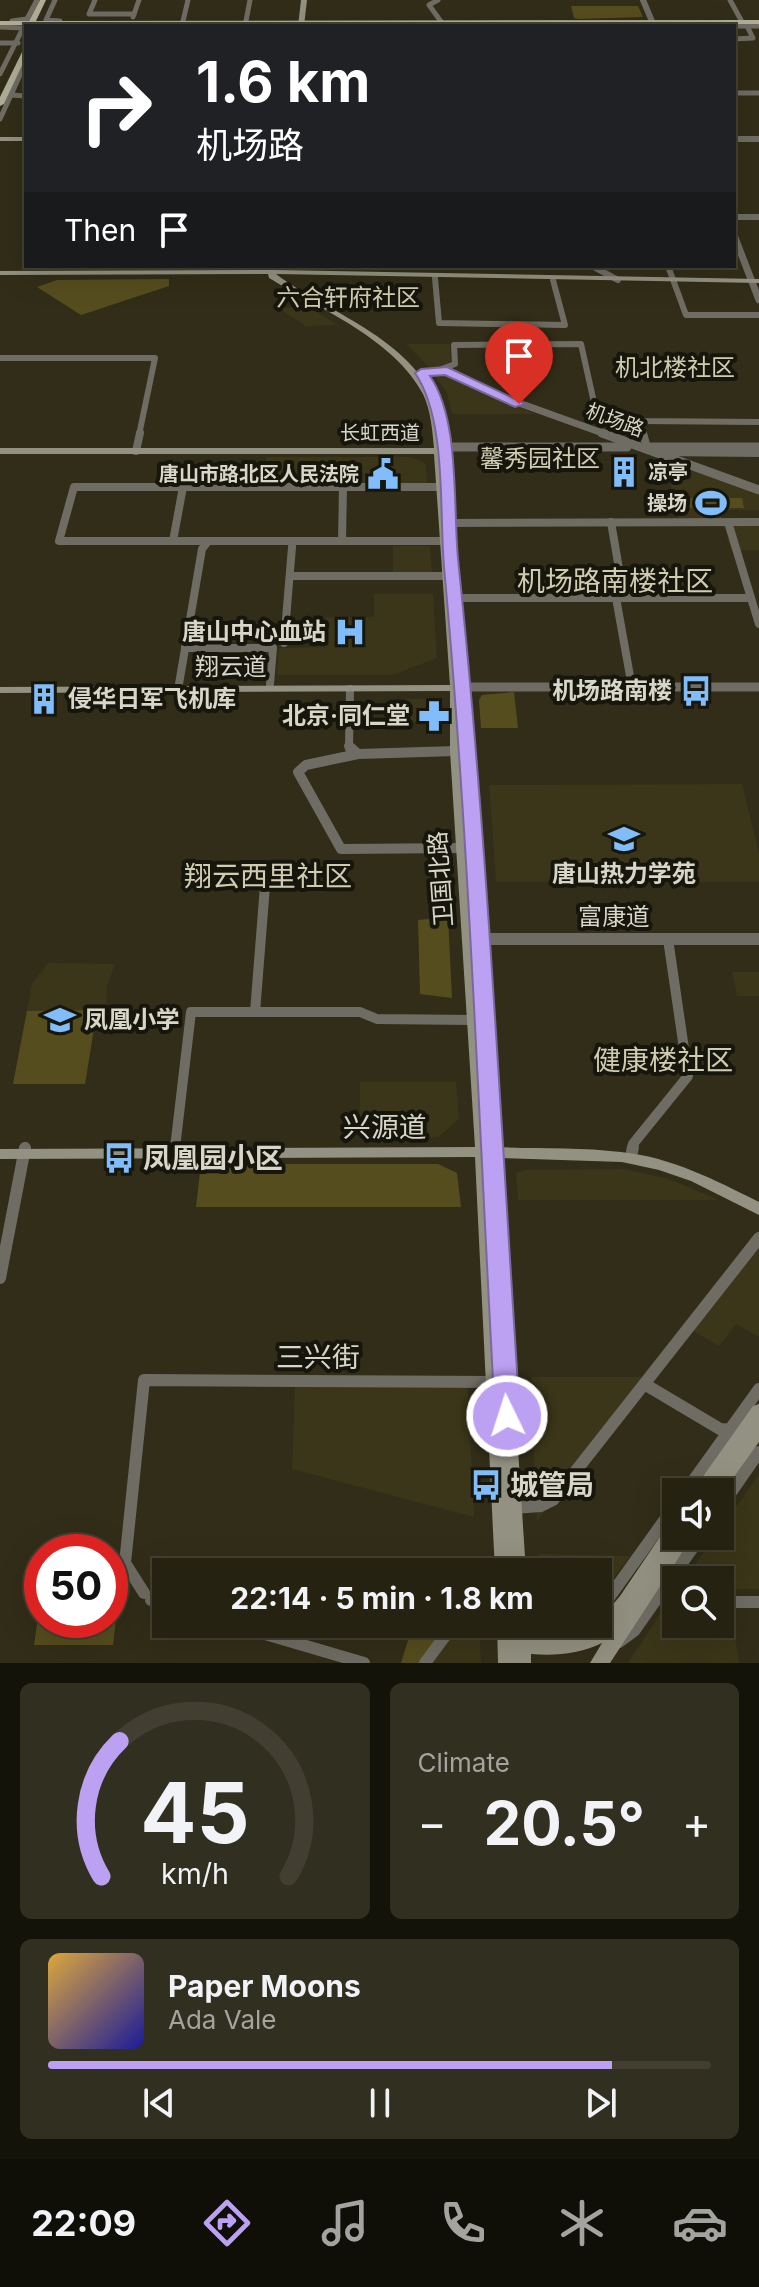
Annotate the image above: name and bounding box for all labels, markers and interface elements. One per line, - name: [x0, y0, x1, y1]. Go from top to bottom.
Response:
- text: 1.6 km: [196, 48, 370, 116]
- icon: right: [64, 56, 168, 160]
- text: 机场路: [196, 123, 304, 167]
- icon: arrive: [152, 208, 196, 252]
- text: Then: [64, 212, 136, 248]
- district label: 六合轩府社区: [276, 283, 420, 312]
- pin: [485, 322, 553, 404]
- icon: arrive: [497, 334, 541, 378]
- district label: 机北楼社区: [615, 353, 735, 382]
- street label: 机场路: [583, 398, 647, 442]
- street label: 长虹西道: [340, 421, 420, 445]
- district label: 馨秀园社区: [480, 444, 600, 473]
- building icon: 凉亭: [607, 455, 641, 489]
- public building icon: 唐山市路北区人民法院: [366, 457, 400, 491]
- place label: 凉亭: [648, 460, 688, 484]
- place label: 唐山市路北区人民法院: [159, 462, 359, 486]
- sports icon: 操场: [694, 486, 728, 520]
- place label: 操场: [647, 491, 687, 515]
- district label: 机场路南楼社区: [517, 564, 713, 598]
- hospital icon: 唐山中心血站: [333, 615, 367, 649]
- place label: 唐山中心血站: [182, 617, 326, 646]
- street label: 翔云道: [195, 652, 267, 681]
- bus stop icon: 机场路南楼: [679, 674, 713, 708]
- place label: 机场路南楼: [552, 676, 672, 705]
- building icon: 侵华日军飞机库: [27, 682, 61, 716]
- place label: 侵华日军飞机库: [68, 684, 236, 713]
- pharmacy icon: 北京·同仁堂: [417, 699, 451, 733]
- place label: 北京·同仁堂: [282, 701, 410, 730]
- school or university icon: 唐山热力学苑: [607, 822, 641, 856]
- street label: 卫国北路: [423, 830, 458, 928]
- district label: 翔云西里社区: [184, 859, 352, 893]
- place label: 唐山热力学苑: [552, 859, 696, 888]
- street label: 富康道: [578, 902, 650, 931]
- school or university icon: 凤凰小学: [43, 1003, 77, 1037]
- place label: 凤凰小学: [84, 1005, 180, 1034]
- district label: 健康楼社区: [593, 1043, 733, 1077]
- street label: 兴源道: [343, 1110, 427, 1144]
- bus stop icon: 凤凰园小区: [102, 1141, 136, 1175]
- place label: 凤凰园小区: [143, 1141, 283, 1175]
- street label: 三兴街: [276, 1340, 360, 1374]
- position arrow: [465, 1374, 549, 1458]
- bus stop icon: 城管局: [469, 1468, 503, 1502]
- place label: 城管局: [510, 1468, 594, 1502]
- map controls: [662, 1478, 734, 1638]
- button: sound: [662, 1478, 734, 1550]
- speed limit sign: 50: [24, 1534, 128, 1638]
- button: search: [662, 1566, 734, 1638]
- text: 22:14 · 5 min · 1.8 km: [230, 1580, 534, 1616]
- text: Climate: [418, 1747, 510, 1778]
- text: 45: [140, 1762, 249, 1863]
- text: 20.5°: [483, 1787, 645, 1859]
- text: −: [418, 1796, 447, 1850]
- text: +: [682, 1796, 711, 1850]
- text: km/h: [161, 1856, 229, 1891]
- text: Paper Moons: [168, 1968, 361, 2004]
- text: Ada Vale: [168, 2004, 276, 2035]
- icon: previous: [137, 2081, 181, 2125]
- icon: pause: [358, 2081, 402, 2125]
- icon: next: [579, 2081, 623, 2125]
- icon: directions: [199, 2195, 255, 2251]
- icon: music: [317, 2195, 373, 2251]
- icon: phone: [435, 2195, 491, 2251]
- icon: climate: [554, 2195, 610, 2251]
- icon: car: [672, 2195, 728, 2251]
- text: 22:09: [31, 2201, 136, 2245]

